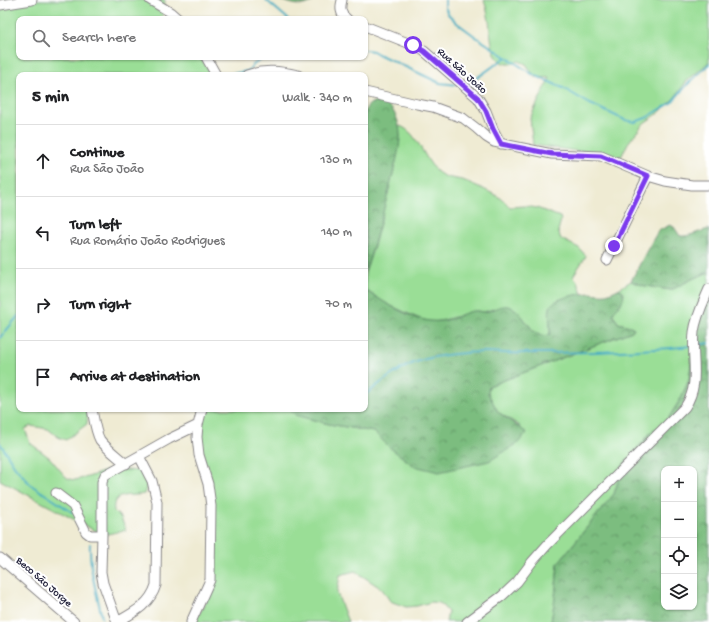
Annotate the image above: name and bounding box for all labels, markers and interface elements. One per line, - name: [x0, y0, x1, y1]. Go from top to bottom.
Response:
- search box: [16, 16, 368, 60]
- icon: search: [30, 27, 52, 49]
- text: Search here: [62, 29, 136, 47]
- route start: [404, 36, 422, 54]
- street label: Rua São João: [434, 46, 489, 97]
- text: 5 min: [32, 88, 69, 108]
- text: Walk · 340 m: [282, 91, 352, 106]
- text: Continue: [70, 144, 124, 162]
- icon: ahead: [32, 150, 54, 172]
- text: 130 m: [320, 153, 352, 168]
- text: Rua São João: [70, 162, 144, 177]
- text: Turn left: [70, 216, 121, 234]
- icon: left: [32, 222, 54, 244]
- text: 140 m: [321, 225, 352, 240]
- text: Rua Romário João Rodrigues: [70, 234, 225, 249]
- route end: [605, 237, 623, 255]
- icon: right: [32, 294, 54, 316]
- text: Turn right: [70, 296, 130, 314]
- text: 70 m: [326, 297, 352, 312]
- icon: arrive: [32, 366, 54, 388]
- text: Arrive at destination: [70, 368, 200, 386]
- map controls: [661, 466, 697, 610]
- button: +: [661, 466, 697, 502]
- button: −: [661, 502, 697, 538]
- button: locate: [661, 538, 697, 574]
- street label: Beco São Jorge: [12, 554, 74, 610]
- button: layers: [661, 574, 697, 610]

